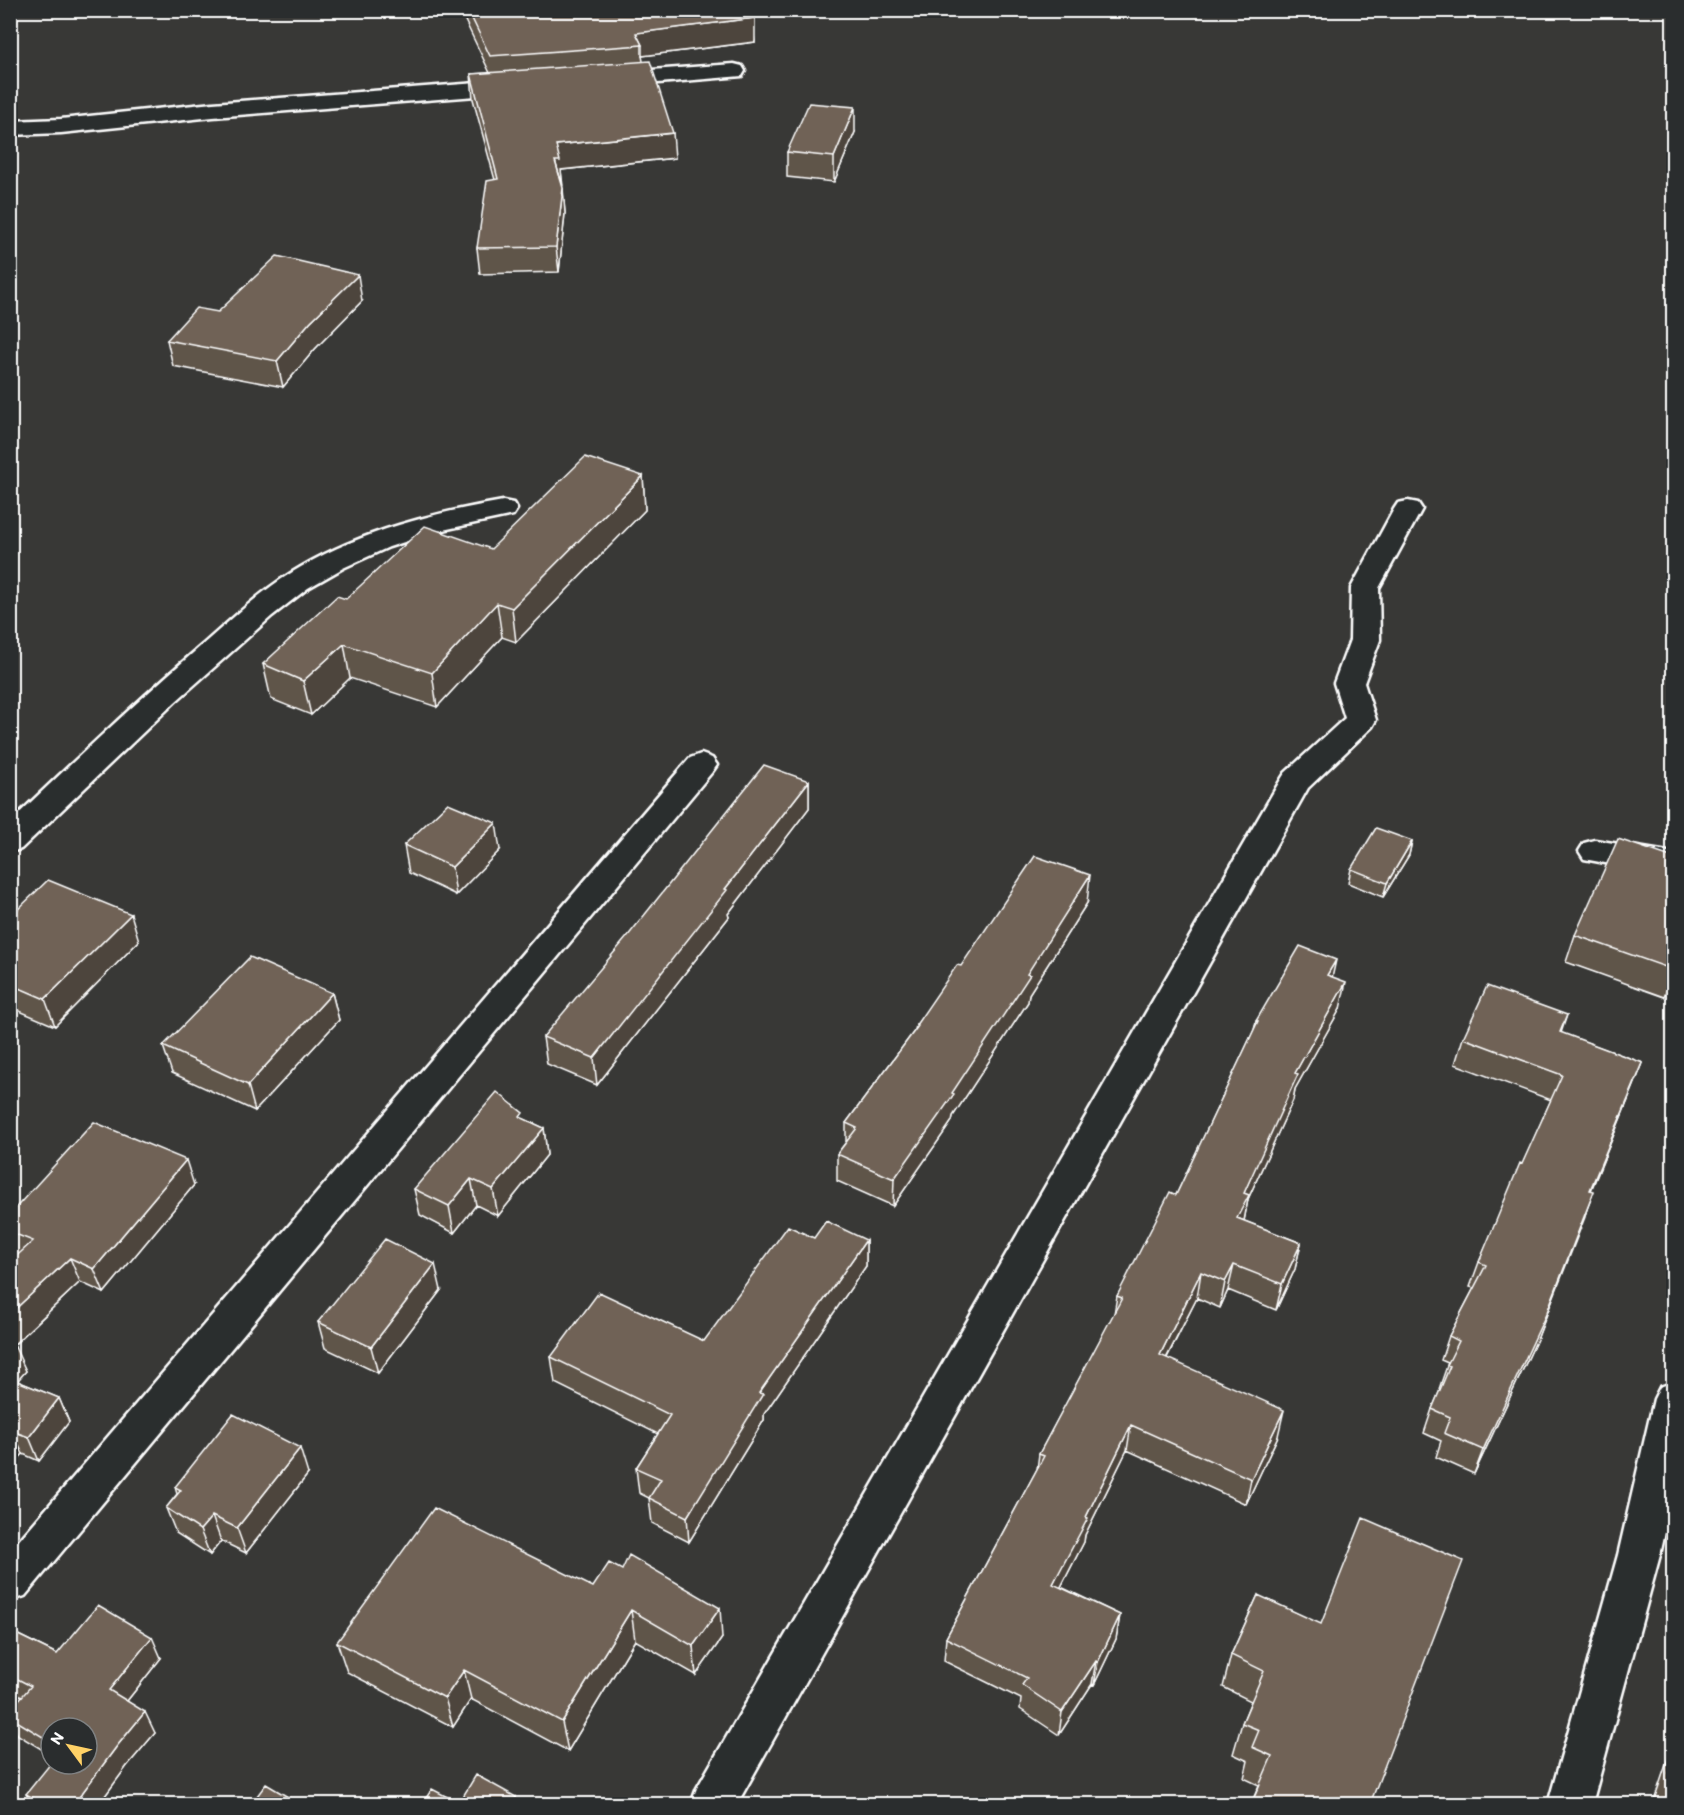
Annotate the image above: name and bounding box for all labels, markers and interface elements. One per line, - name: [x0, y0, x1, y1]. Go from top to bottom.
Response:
- north arrow: [39, 1716, 99, 1776]
- text: N: [46, 1728, 68, 1748]

